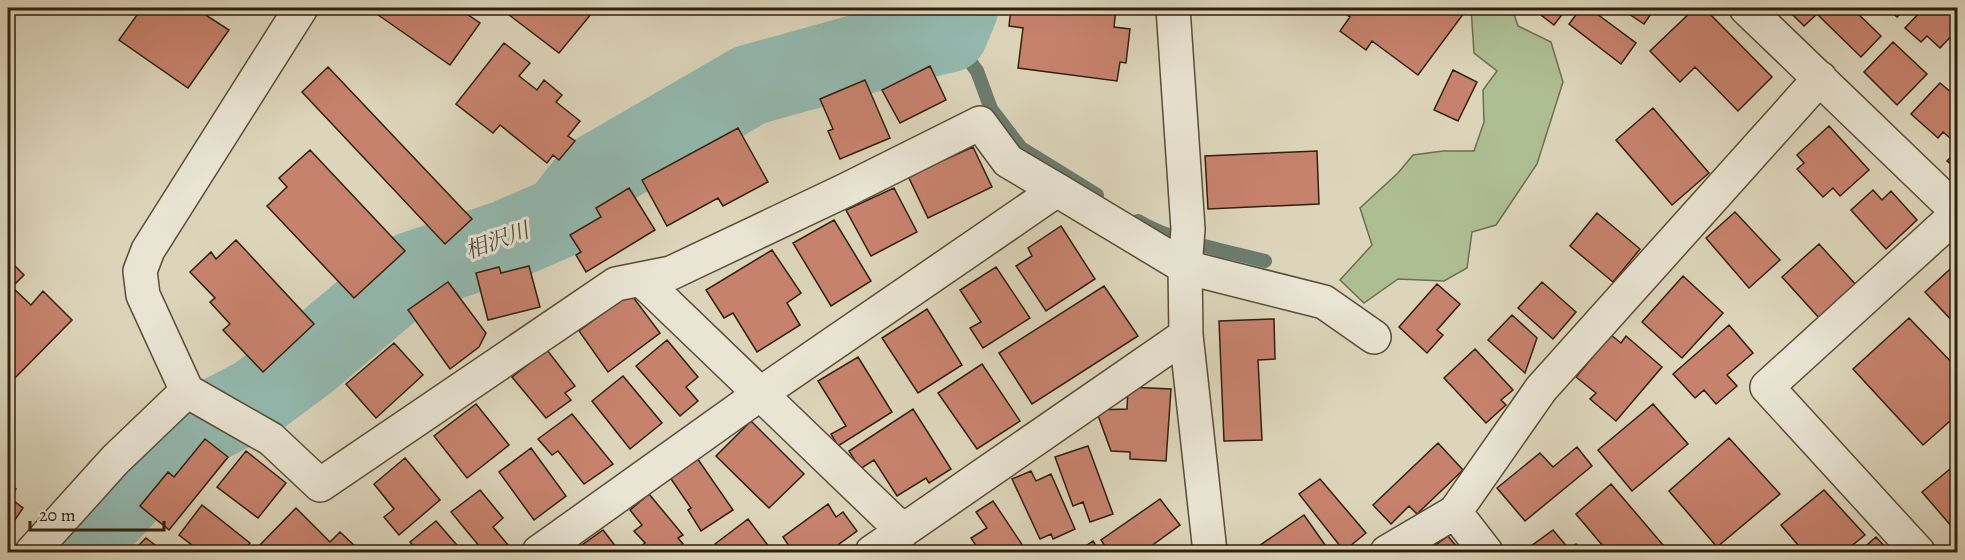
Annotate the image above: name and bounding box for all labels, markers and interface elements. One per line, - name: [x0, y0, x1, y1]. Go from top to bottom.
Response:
- water label: 相沢川: [461, 215, 535, 266]
- scale bar: [30, 494, 164, 532]
- text: 20 m: [39, 503, 76, 527]

